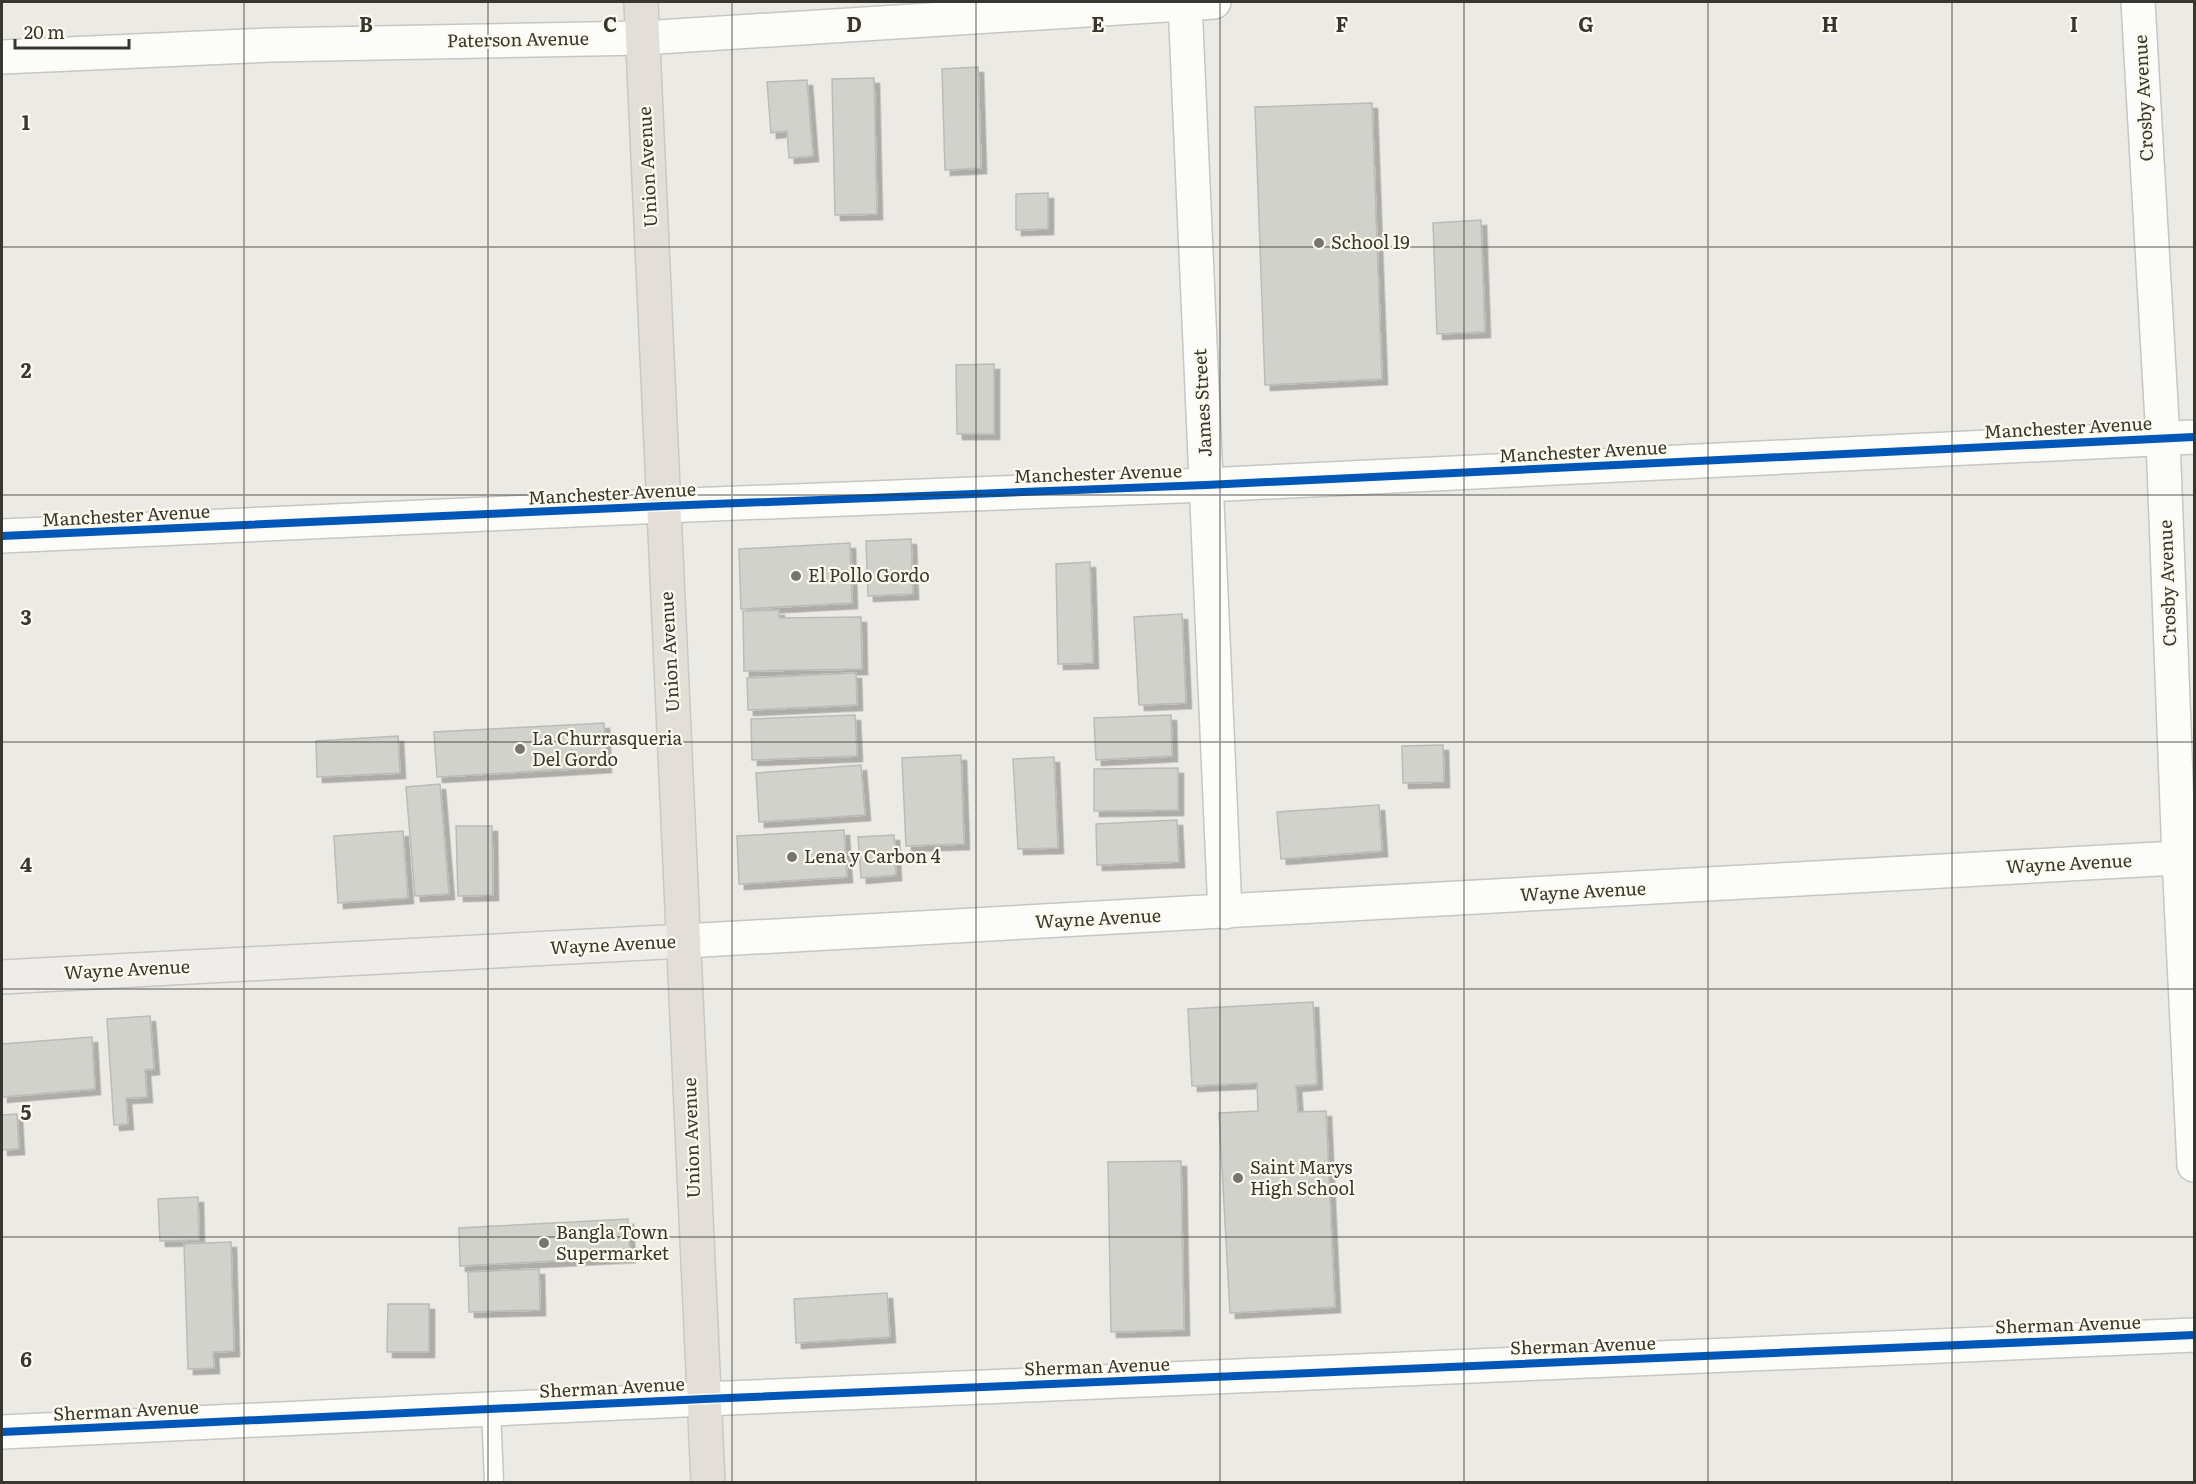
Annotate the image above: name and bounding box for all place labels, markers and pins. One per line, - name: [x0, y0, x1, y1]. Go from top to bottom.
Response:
- place label: School 19: [1331, 228, 1410, 255]
- marker: School 19: [1312, 236, 1326, 250]
- place label: El Pollo Gordo: [808, 561, 930, 588]
- marker: El Pollo Gordo: [789, 569, 803, 583]
- place label: La Churrasqueria Del Gordo: [532, 724, 682, 772]
- marker: La Churrasqueria Del Gordo: [513, 742, 527, 756]
- place label: Lena y Carbon 4: [804, 842, 941, 869]
- marker: Lena y Carbon 4: [785, 850, 799, 864]
- place label: Saint Marys High School: [1250, 1153, 1355, 1201]
- marker: Saint Marys High School: [1231, 1171, 1245, 1185]
- place label: Bangla Town Supermarket: [556, 1218, 670, 1266]
- marker: Bangla Town Supermarket: [537, 1236, 551, 1250]

